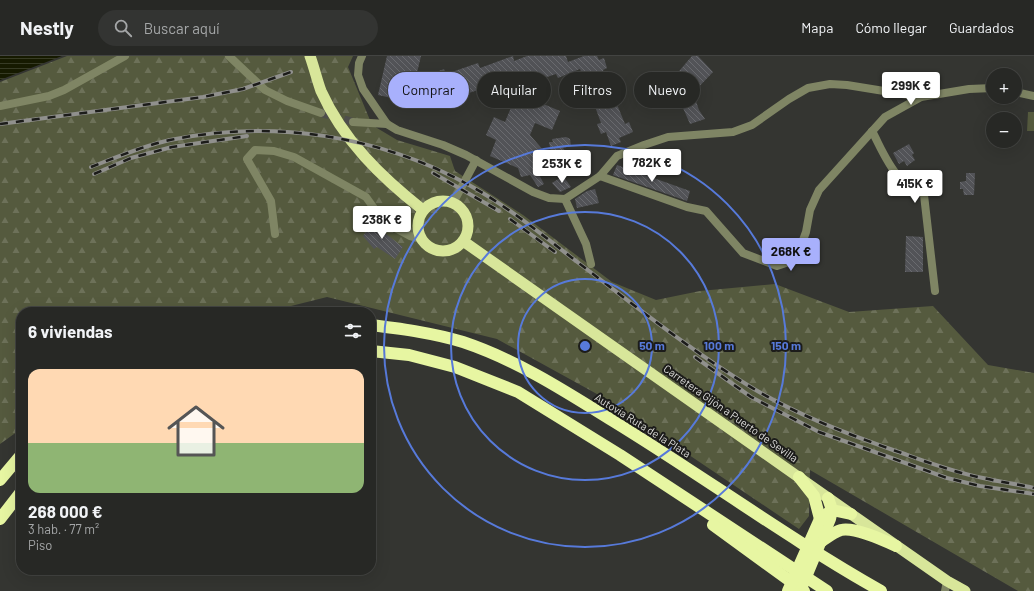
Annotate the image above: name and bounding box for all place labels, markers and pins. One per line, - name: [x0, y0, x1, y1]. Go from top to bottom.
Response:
- pin: 299K €: [878, 72, 944, 106]
- pin: 782K €: [619, 149, 685, 183]
- pin: 253K €: [529, 150, 595, 184]
- pin: 415K €: [882, 170, 948, 204]
- pin: 238K €: [349, 206, 415, 240]
- pin: 268K €: [758, 238, 824, 272]
- centre of rings: [578, 339, 592, 353]

